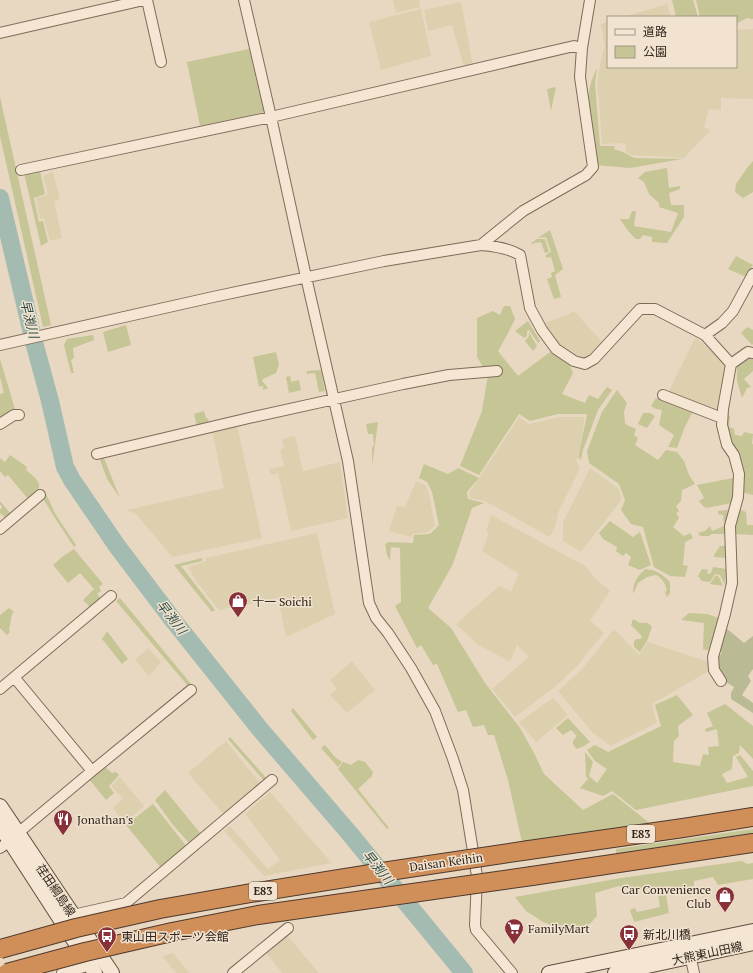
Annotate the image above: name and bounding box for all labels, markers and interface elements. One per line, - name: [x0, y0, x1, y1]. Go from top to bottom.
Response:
- legend: [607, 16, 737, 68]
- text: 道路: [643, 24, 667, 39]
- text: 公園: [643, 44, 667, 59]
- water label: 早渕川: [17, 298, 44, 342]
- shop icon: 十一 Soichi: [227, 590, 249, 618]
- place label: 十一 Soichi: [252, 594, 312, 609]
- water label: 早渕川: [153, 596, 192, 639]
- restaurant icon: Jonathan's: [52, 808, 74, 836]
- place label: Jonathan's: [77, 812, 133, 827]
- road number: E83: [627, 825, 655, 843]
- water label: 早渕川: [359, 846, 399, 889]
- street label: Daisan Keihin: [408, 849, 484, 875]
- street label: 荏田綱島線: [33, 861, 79, 919]
- road number: E83: [249, 882, 277, 900]
- place label: Car Convenience Club: [621, 882, 711, 911]
- shop icon: Car Convenience Club: [714, 885, 736, 913]
- supermarket icon: FamilyMart: [503, 917, 525, 945]
- place label: FamilyMart: [528, 921, 590, 936]
- bus stop icon: 新北川橋: [618, 923, 640, 951]
- bus stop icon: 東山田スポーツ会館: [96, 925, 118, 953]
- place label: 新北川橋: [643, 927, 691, 942]
- place label: 東山田スポーツ会館: [121, 929, 229, 944]
- street label: 大熊東山田線: [670, 938, 744, 968]

